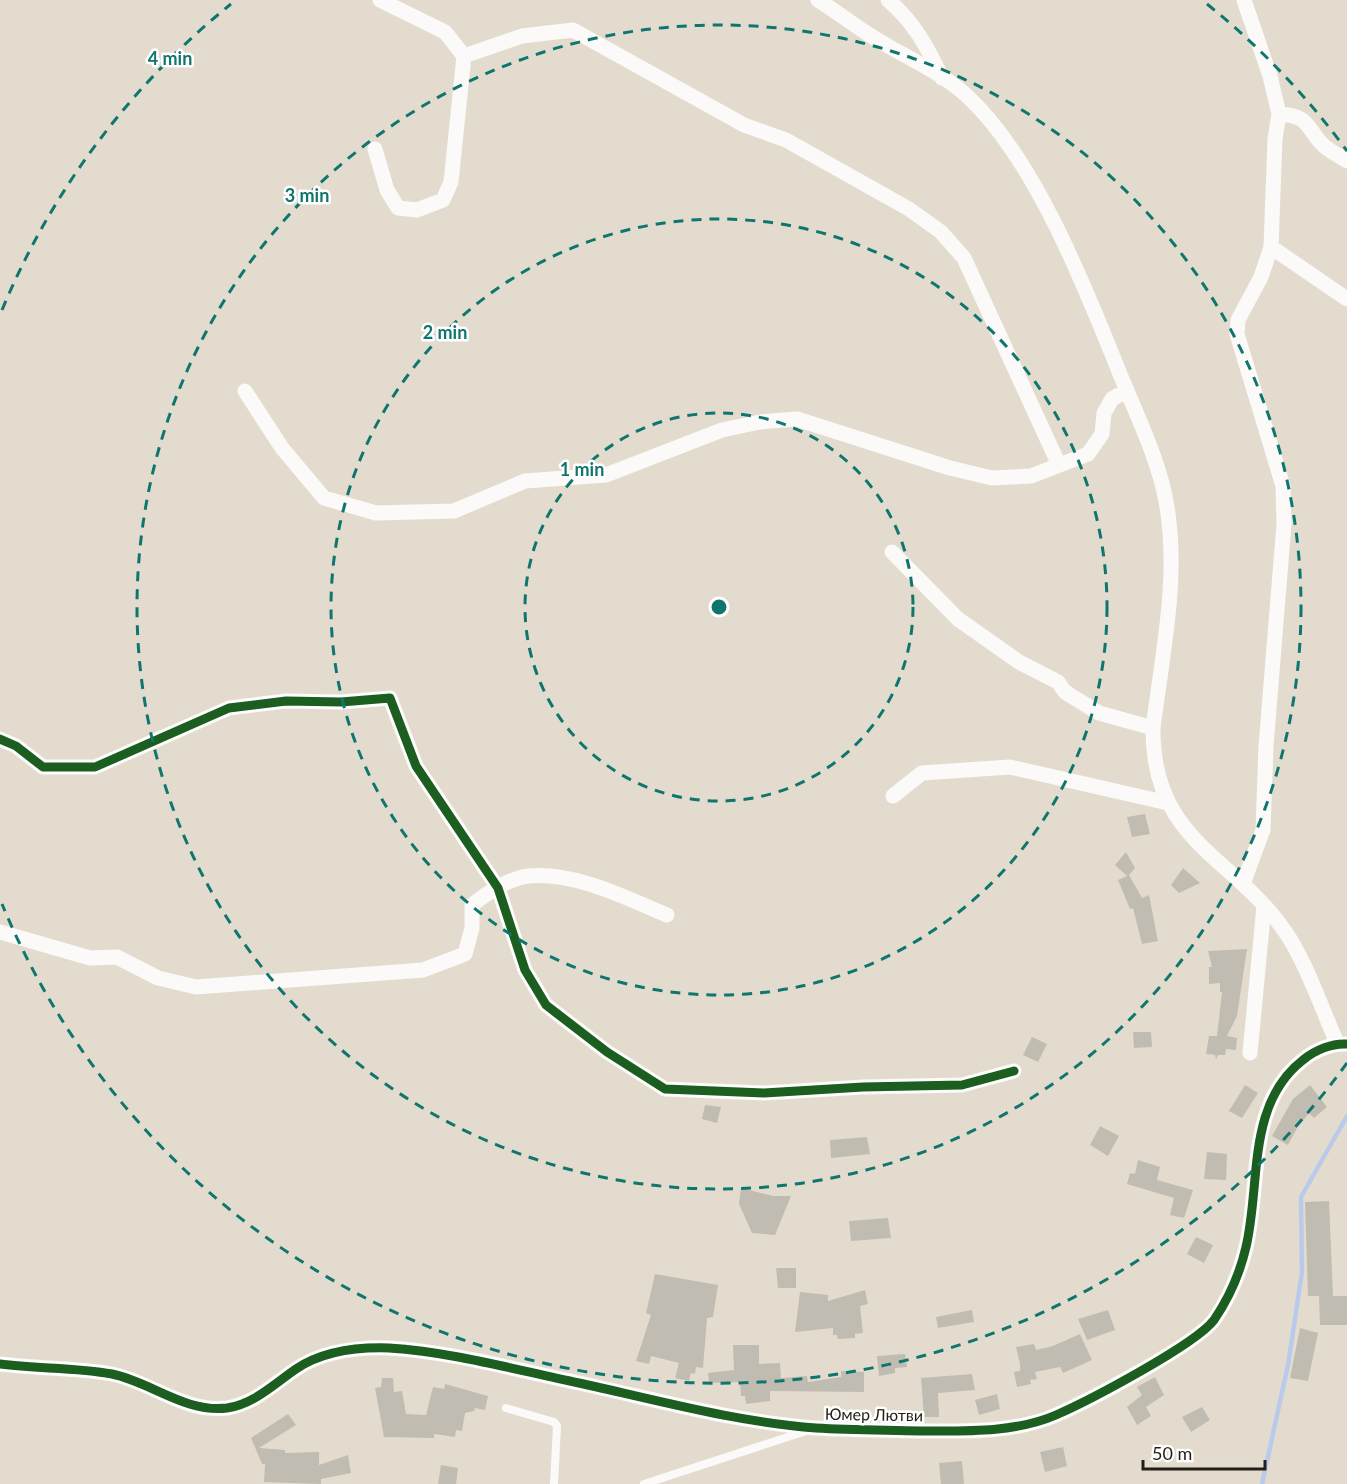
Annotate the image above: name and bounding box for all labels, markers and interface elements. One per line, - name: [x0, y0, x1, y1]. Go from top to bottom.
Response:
- text: 4 min: [148, 47, 192, 69]
- text: 3 min: [285, 184, 329, 206]
- text: 2 min: [423, 321, 467, 343]
- text: 1 min: [560, 458, 604, 480]
- centre of rings: [709, 597, 729, 617]
- street label: Юмер Лютви: [825, 1404, 923, 1424]
- scale bar: [1143, 1433, 1264, 1471]
- text: 50 m: [1152, 1442, 1192, 1464]

